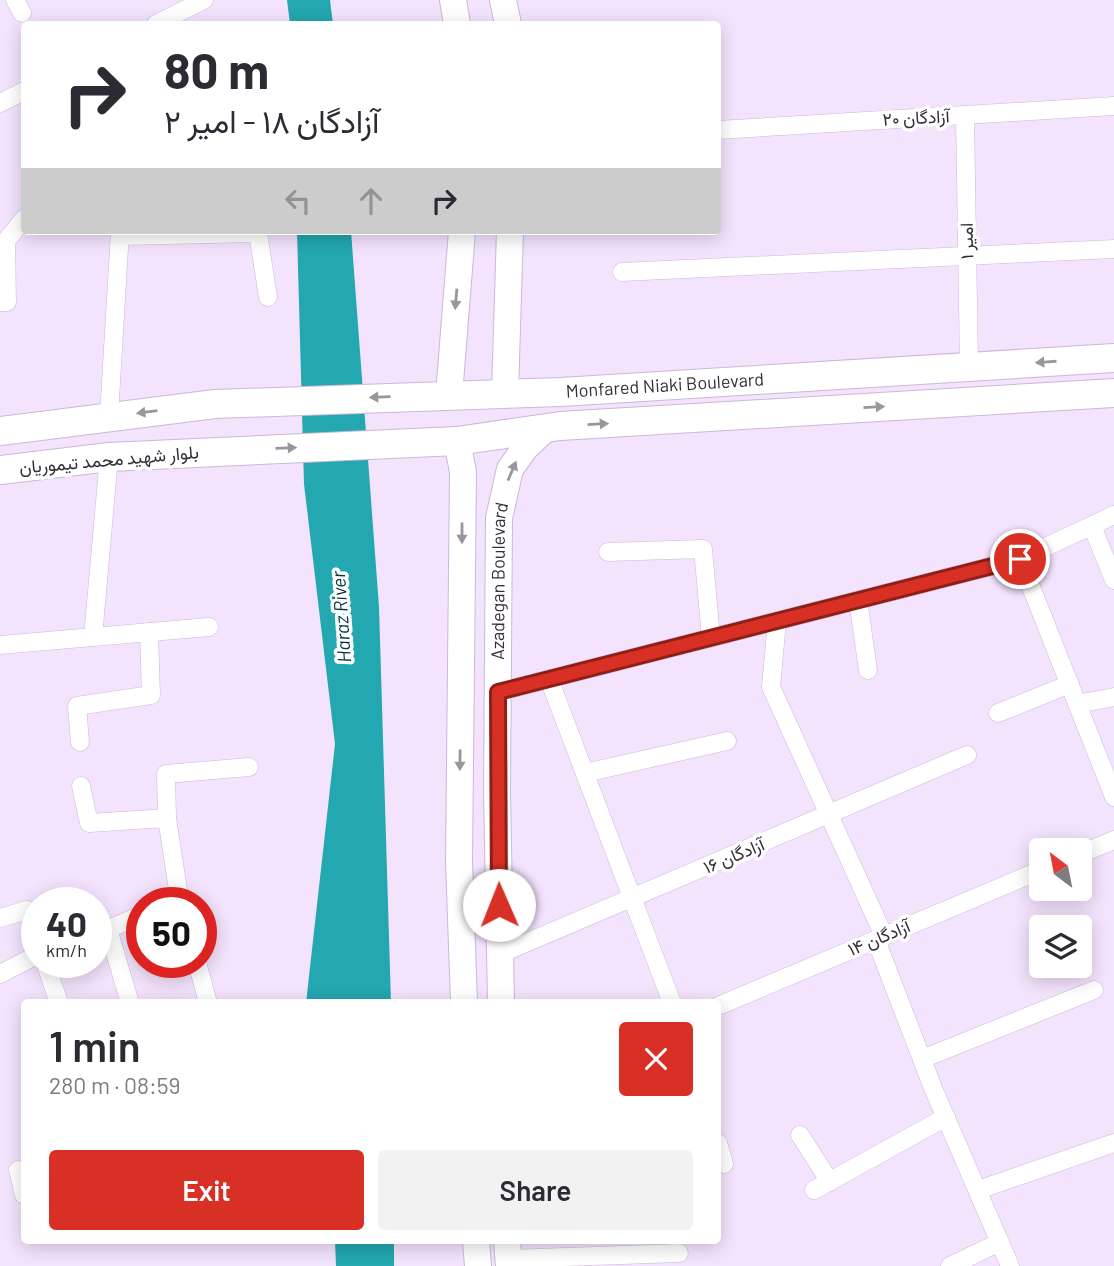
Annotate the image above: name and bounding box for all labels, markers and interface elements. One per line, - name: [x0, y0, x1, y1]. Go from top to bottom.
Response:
- text: 80 m: [164, 40, 269, 99]
- icon: right: [49, 49, 140, 140]
- text: آزادگان ۱۸ - امیر ۲: [164, 101, 379, 139]
- street label: آزادگان ۲۰: [882, 104, 952, 131]
- icon: left: [279, 182, 317, 220]
- icon: ahead: [352, 182, 390, 220]
- icon: right: [425, 182, 463, 220]
- street label: امیر ۱: [955, 222, 978, 260]
- one-way arrow: [450, 288, 461, 310]
- one-way arrow: [1035, 357, 1057, 368]
- street label: Monfared Niaki Boulevard: [565, 368, 765, 402]
- one-way arrow: [369, 392, 391, 403]
- one-way arrow: [863, 402, 885, 413]
- one-way arrow: [136, 406, 158, 417]
- one-way arrow: [587, 418, 609, 429]
- street label: بلوار شهید محمد تیموریان: [18, 440, 200, 479]
- one-way arrow: [276, 442, 298, 453]
- one-way arrow: [506, 461, 518, 481]
- street label: Azadegan Boulevard: [486, 500, 512, 660]
- one-way arrow: [456, 522, 468, 544]
- pin: [990, 529, 1050, 589]
- icon: arrive: [1001, 540, 1039, 578]
- water label: Haraz River: [326, 569, 355, 663]
- one-way arrow: [454, 750, 466, 772]
- street label: آزادگان ۱۶: [700, 832, 769, 879]
- north arrow: [1029, 838, 1092, 901]
- map controls: [1029, 838, 1092, 978]
- position arrow: [462, 868, 536, 942]
- speed limit sign: 50: [126, 887, 217, 978]
- text: 40: [46, 902, 87, 944]
- street label: آزادگان ۱۴: [844, 913, 915, 961]
- button: layers: [1029, 915, 1092, 978]
- text: km/h: [46, 939, 87, 961]
- text: 1 min: [49, 1020, 141, 1070]
- button: close: [619, 1022, 693, 1096]
- text: 280 m · 08:59: [49, 1071, 181, 1099]
- button: Exit: [49, 1150, 364, 1230]
- button: Share: [378, 1150, 693, 1230]

